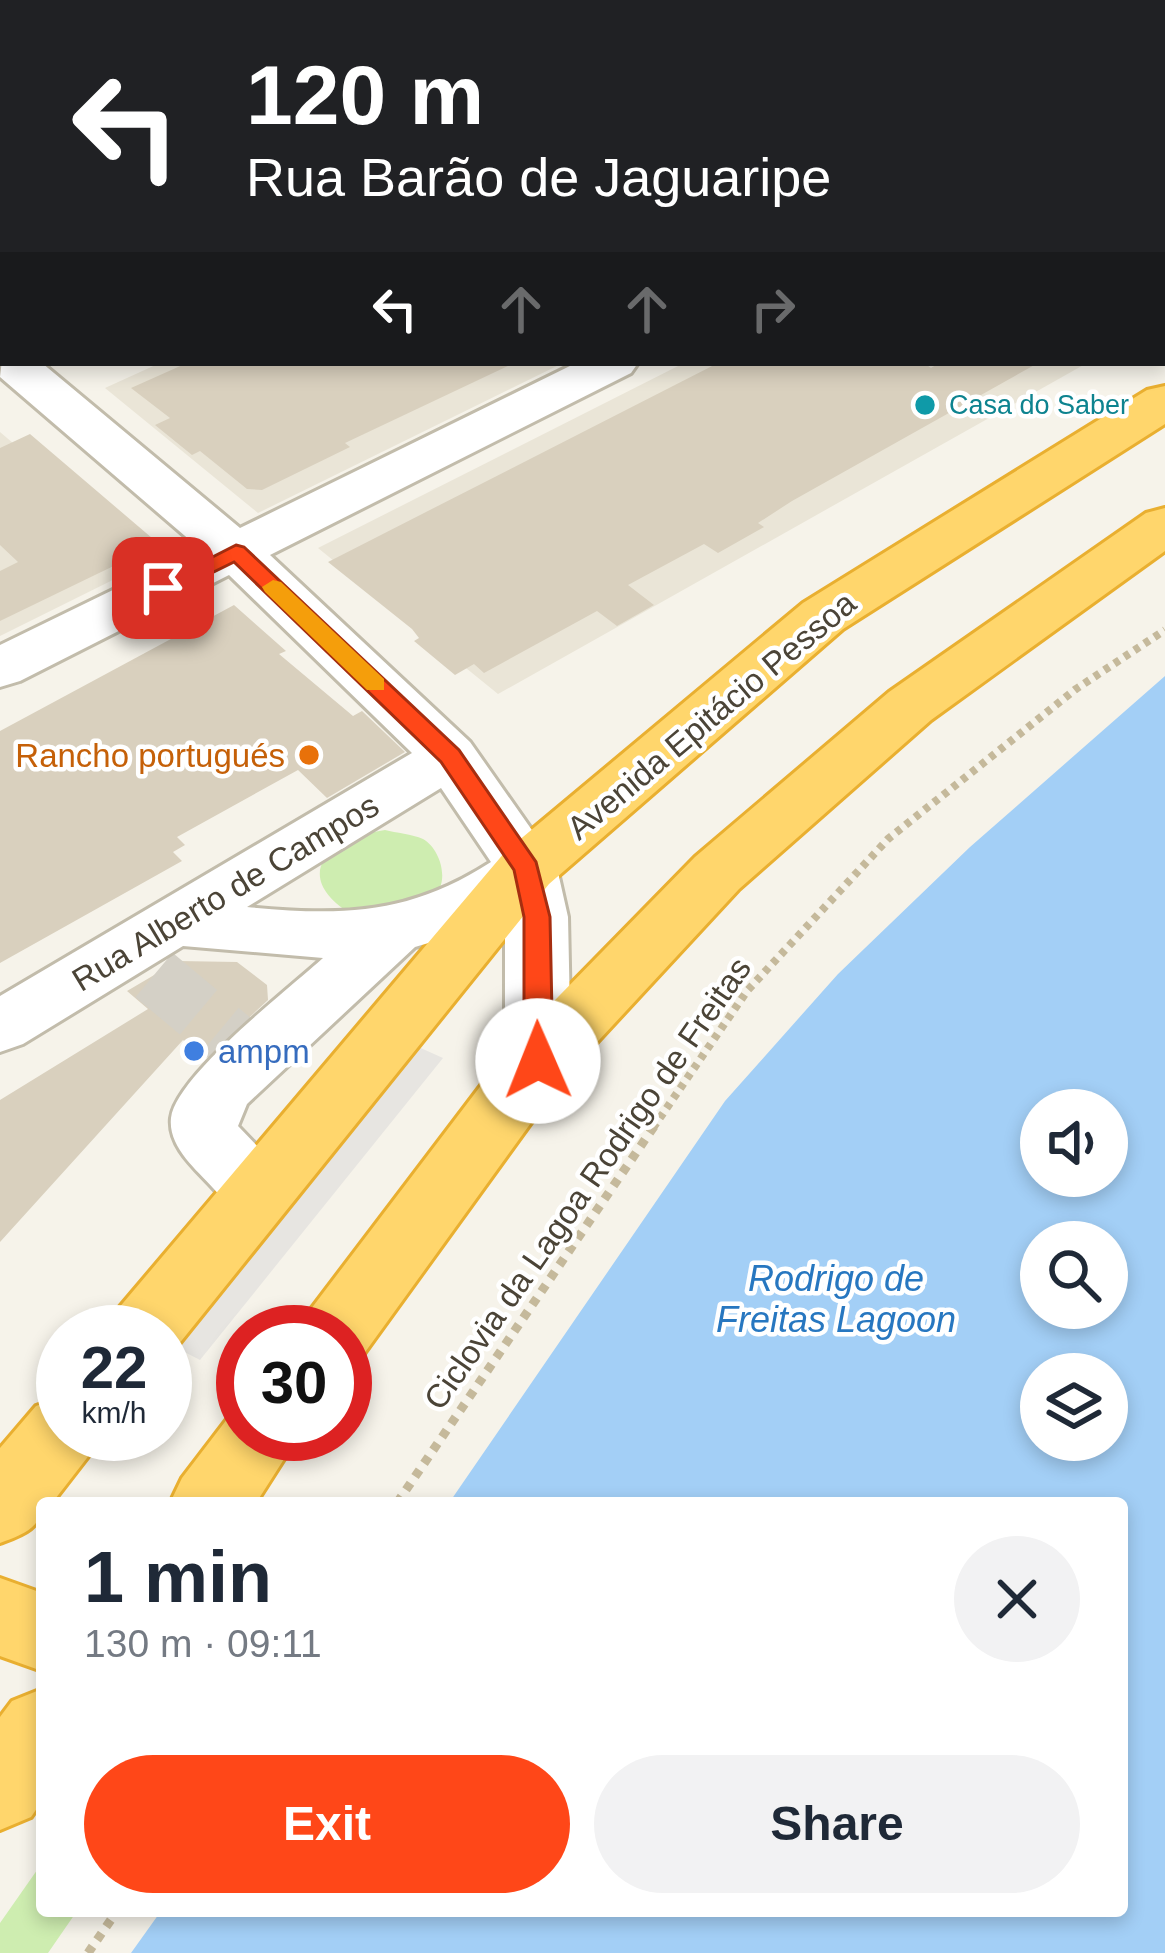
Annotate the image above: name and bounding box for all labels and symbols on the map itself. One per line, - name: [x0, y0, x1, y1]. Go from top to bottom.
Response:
- place label: Casa do Saber: [949, 390, 1129, 420]
- marker: Casa do Saber: [912, 392, 938, 418]
- pin: [112, 537, 214, 639]
- street label: Avenida Epitácio Pessoa: [560, 584, 863, 847]
- place label: Rancho portugués: [15, 737, 285, 774]
- marker: Rancho portugués: [296, 742, 322, 768]
- street label: Rua Alberto de Campos: [66, 786, 385, 999]
- street label: Ciclovia da Lagoa Rodrigo de Freitas: [417, 950, 758, 1416]
- position arrow: [475, 998, 601, 1124]
- place label: ampm: [218, 1033, 310, 1070]
- marker: ampm: [181, 1038, 207, 1064]
- water label: Rodrigo de Freitas Lagoon: [716, 1258, 956, 1340]
- speed limit sign: 30: [216, 1305, 372, 1461]

